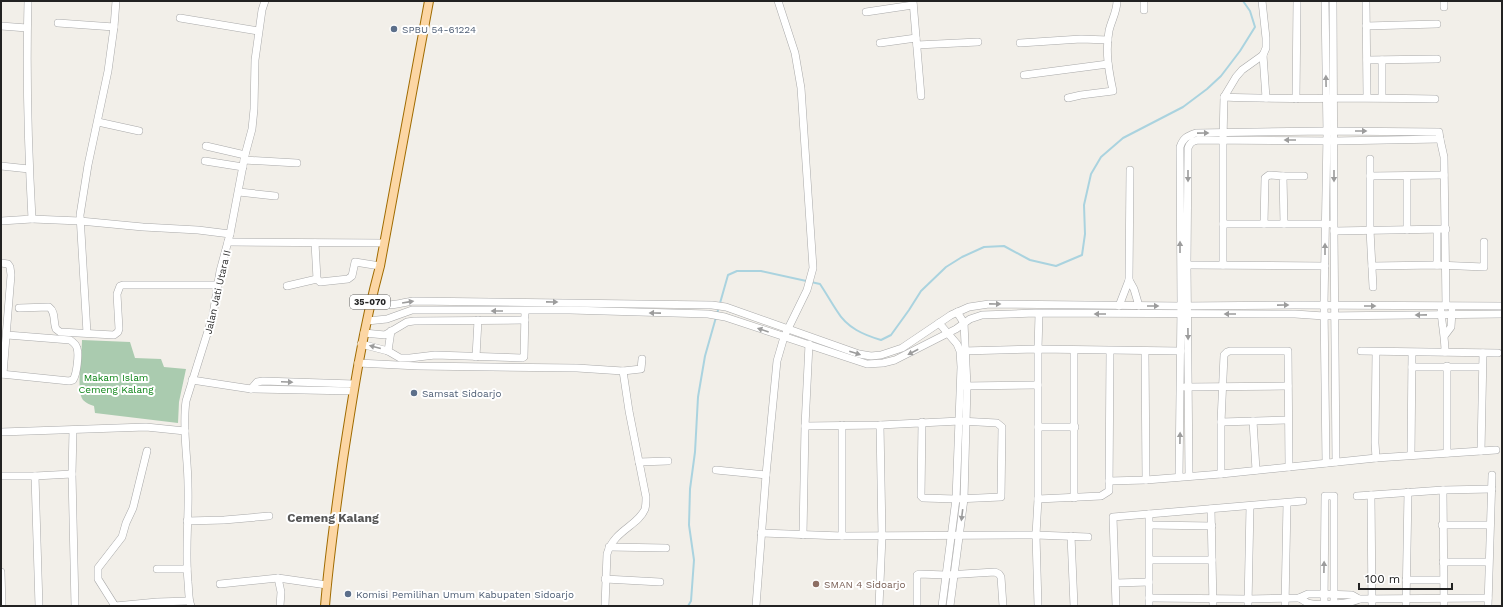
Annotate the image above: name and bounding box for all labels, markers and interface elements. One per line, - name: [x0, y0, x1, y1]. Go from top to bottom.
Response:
- marker: SPBU 54-61224: [389, 24, 399, 34]
- place label: SPBU 54-61224: [402, 24, 476, 35]
- one-way arrow: [1322, 75, 1329, 87]
- one-way arrow: [1355, 128, 1367, 135]
- one-way arrow: [1197, 130, 1210, 136]
- one-way arrow: [1283, 137, 1296, 143]
- one-way arrow: [1185, 170, 1191, 183]
- one-way arrow: [1331, 170, 1337, 183]
- one-way arrow: [1177, 241, 1184, 253]
- one-way arrow: [1322, 242, 1328, 255]
- street label: Jalan Jati Utara II: [202, 249, 233, 335]
- road number: 35-070: [350, 295, 390, 309]
- one-way arrow: [402, 299, 414, 305]
- one-way arrow: [546, 299, 559, 305]
- one-way arrow: [989, 301, 1001, 308]
- one-way arrow: [1277, 302, 1290, 308]
- one-way arrow: [1147, 303, 1160, 309]
- one-way arrow: [1364, 303, 1377, 309]
- one-way arrow: [490, 308, 503, 314]
- one-way arrow: [649, 309, 661, 316]
- one-way arrow: [1093, 311, 1106, 317]
- one-way arrow: [1223, 311, 1236, 317]
- one-way arrow: [1414, 312, 1427, 318]
- one-way arrow: [757, 326, 769, 332]
- one-way arrow: [1185, 328, 1191, 341]
- one-way arrow: [368, 344, 381, 350]
- one-way arrow: [907, 348, 919, 355]
- one-way arrow: [850, 350, 862, 356]
- park label: Makam Islam Cemeng Kalang: [78, 372, 154, 395]
- one-way arrow: [281, 378, 293, 385]
- marker: Samsat Sidoarjo: [409, 388, 419, 398]
- place label: Samsat Sidoarjo: [422, 388, 502, 399]
- one-way arrow: [1177, 431, 1183, 444]
- one-way arrow: [958, 509, 965, 521]
- district label: Cemeng Kalang: [287, 511, 379, 525]
- one-way arrow: [1321, 560, 1327, 573]
- scale bar: [1359, 565, 1452, 591]
- text: 100 m: [1365, 572, 1400, 586]
- marker: SMAN 4 Sidoarjo: [811, 579, 821, 589]
- place label: SMAN 4 Sidoarjo: [824, 579, 906, 590]
- marker: Komisi Pemilihan Umum Kabupaten Sidoarjo: [343, 589, 353, 599]
- place label: Komisi Pemilihan Umum Kabupaten Sidoarjo: [356, 589, 574, 600]

